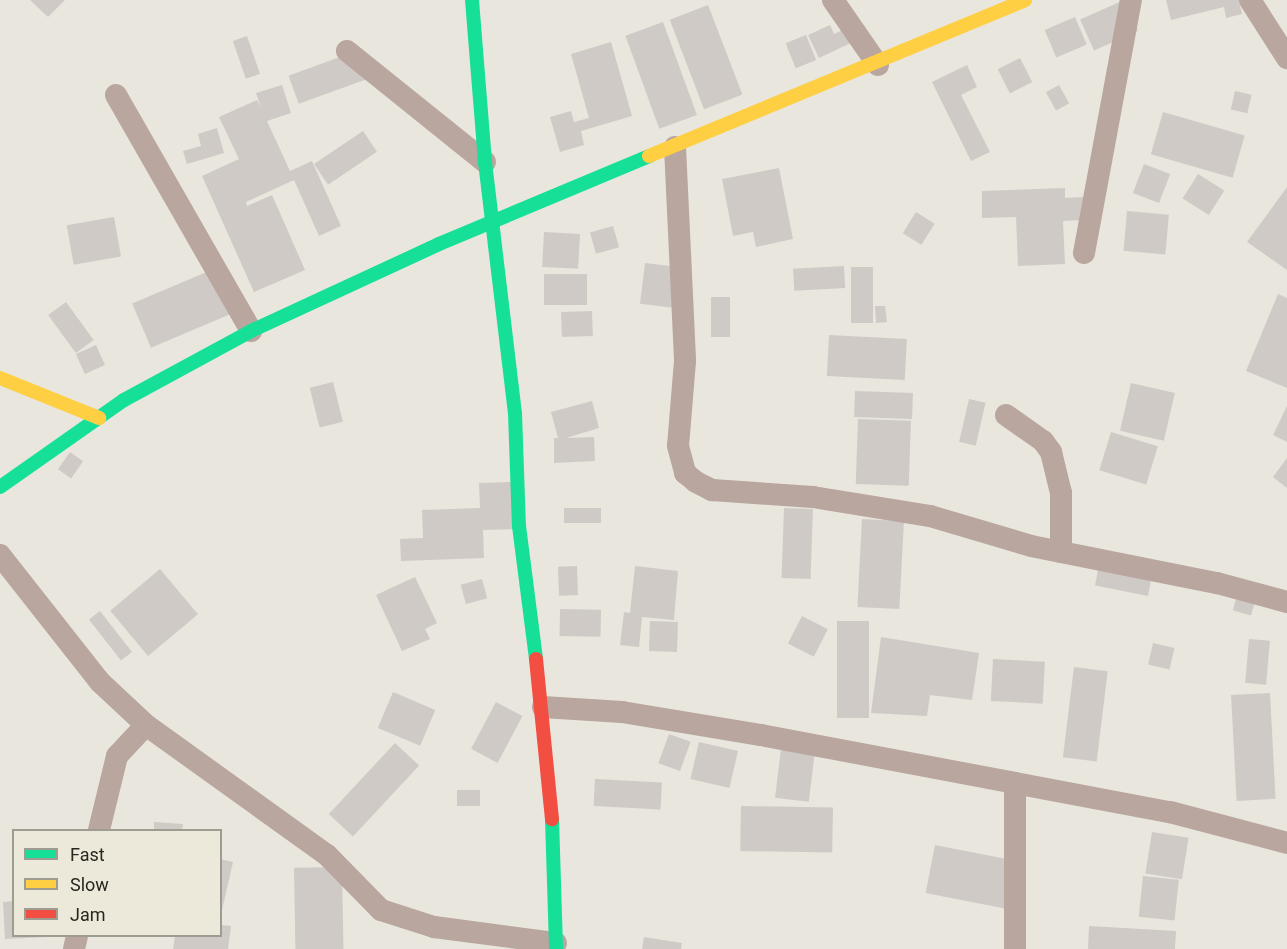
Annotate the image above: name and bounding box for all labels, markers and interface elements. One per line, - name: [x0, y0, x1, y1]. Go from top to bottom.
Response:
- legend: [12, 829, 222, 937]
- text: Fast: [70, 844, 105, 865]
- text: Slow: [70, 874, 109, 895]
- text: Jam: [70, 904, 106, 925]

